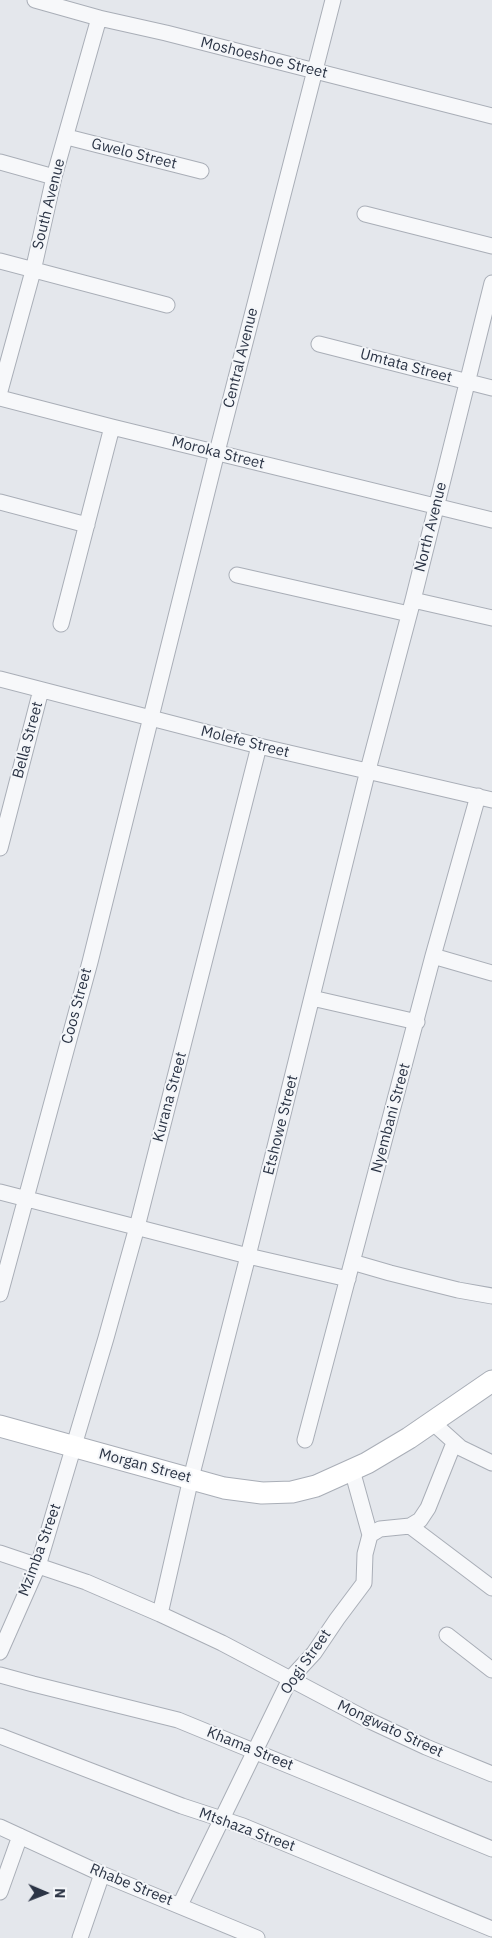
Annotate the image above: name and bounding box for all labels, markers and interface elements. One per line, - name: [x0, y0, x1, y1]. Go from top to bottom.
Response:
- street label: Moshoeshoe Street: [199, 34, 329, 82]
- street label: Gwelo Street: [89, 135, 179, 173]
- street label: South Avenue: [29, 157, 69, 251]
- street label: Central Avenue: [220, 306, 262, 410]
- street label: Umtata Street: [358, 345, 454, 387]
- street label: Moroka Street: [170, 433, 266, 473]
- street label: North Avenue: [411, 480, 451, 574]
- street label: Bella Street: [9, 700, 47, 780]
- street label: Molefe Street: [199, 722, 291, 762]
- street label: Coos Street: [58, 966, 96, 1046]
- street label: Kurana Street: [149, 1050, 191, 1144]
- street label: Nyembani Street: [368, 1061, 414, 1175]
- street label: Etshowe Street: [260, 1073, 302, 1177]
- street label: Morgan Street: [97, 1445, 193, 1487]
- street label: Mzimba Street: [15, 1501, 65, 1599]
- street label: Oogi Street: [277, 1626, 335, 1698]
- street label: Mongwato Street: [334, 1697, 446, 1761]
- street label: Khama Street: [204, 1723, 296, 1775]
- street label: Mtshaza Street: [196, 1804, 298, 1856]
- street label: Rhabe Street: [87, 1860, 175, 1910]
- north arrow: [20, 1868, 70, 1918]
- text: N: [51, 1888, 69, 1898]

